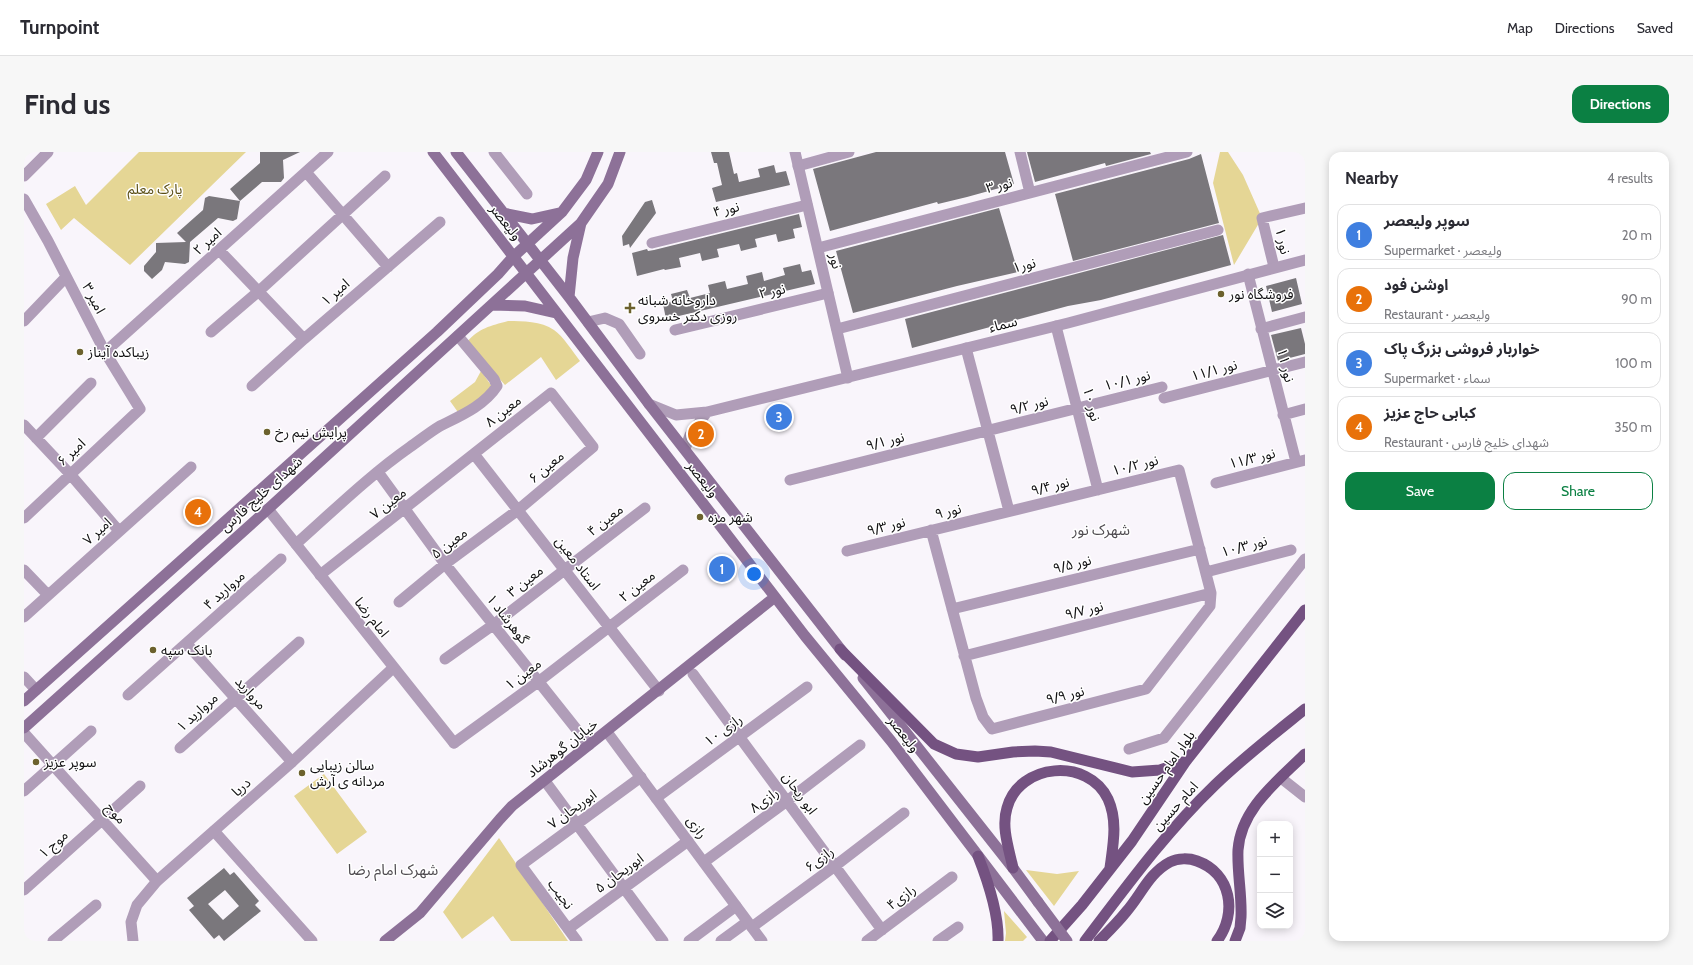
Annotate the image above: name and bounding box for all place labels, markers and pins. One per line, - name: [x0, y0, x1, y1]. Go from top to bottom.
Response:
- place label: فروشگاه نور: [1228, 285, 1294, 303]
- marker: فروشگاه نور: [1216, 289, 1226, 299]
- place label: داروخانه شبانه روزی دکتر خسروی: [638, 291, 737, 325]
- marker: داروخانه شبانه روزی دکتر خسروی: [625, 303, 635, 313]
- place label: زیباکده آیناز: [87, 343, 149, 361]
- marker: زیباکده آیناز: [75, 347, 85, 357]
- pin: 3: [766, 402, 792, 432]
- pin: 2: [688, 419, 714, 449]
- place label: پرایش نیم رخ: [275, 423, 347, 443]
- marker: پرایش نیم رخ: [262, 427, 272, 437]
- pin: 4: [185, 497, 211, 527]
- place label: شهر مزه: [708, 508, 753, 526]
- marker: شهر مزه: [695, 512, 705, 522]
- pin: 1: [709, 554, 735, 584]
- place label: بانک سپه: [161, 641, 213, 660]
- marker: بانک سپه: [148, 645, 158, 655]
- place label: سوپر عزیز: [43, 753, 96, 772]
- place label: سالن زیبایی مردانه ی آرش: [310, 756, 385, 790]
- marker: سوپر عزیز: [31, 757, 41, 767]
- marker: سالن زیبایی مردانه ی آرش: [297, 768, 307, 778]

